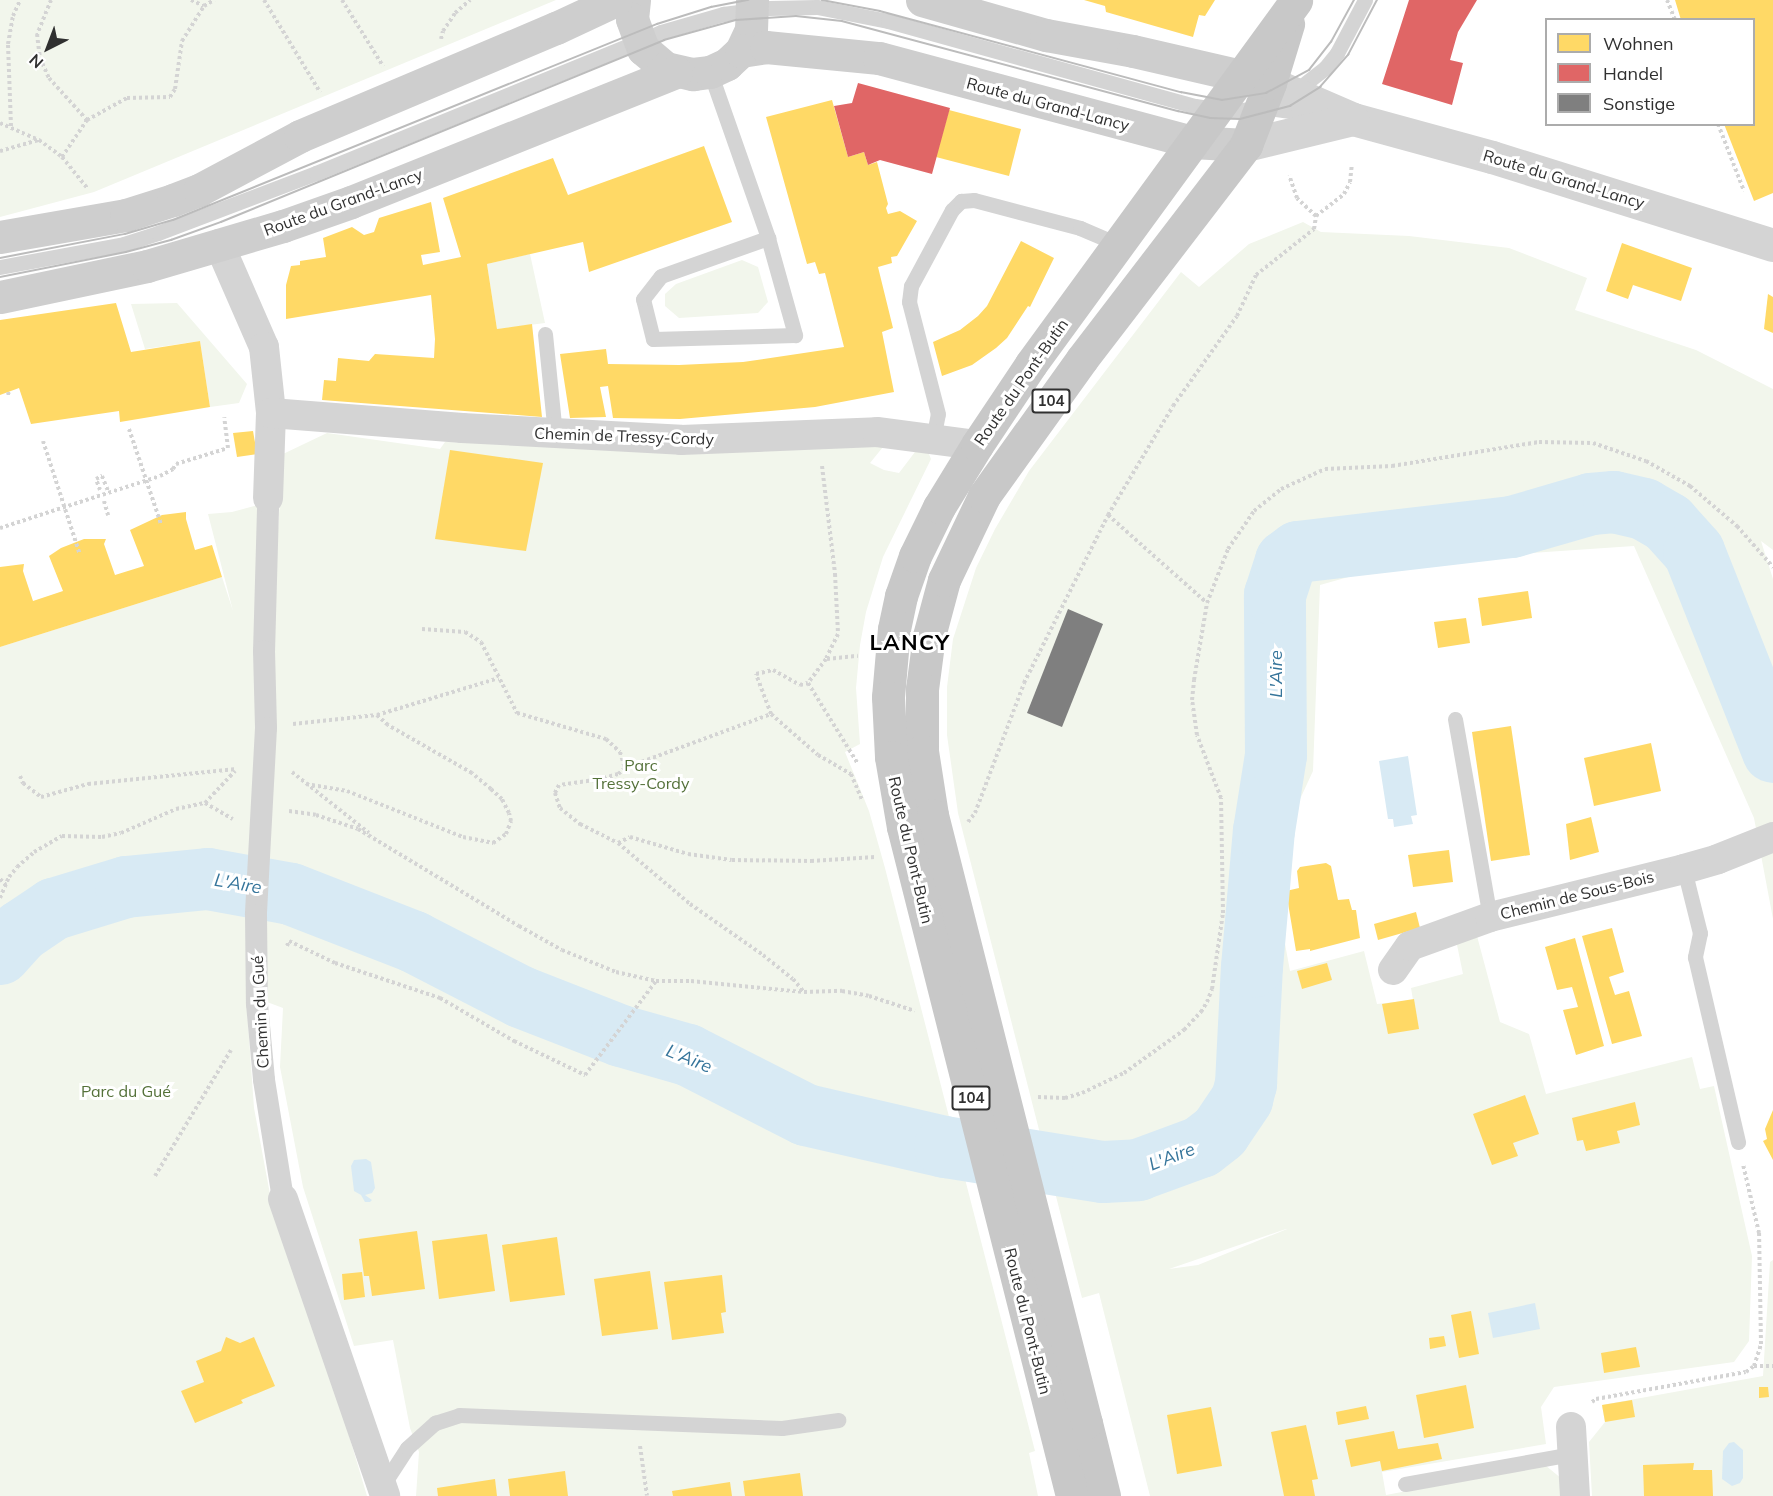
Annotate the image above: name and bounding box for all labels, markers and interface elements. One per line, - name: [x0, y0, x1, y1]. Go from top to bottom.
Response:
- north arrow: [18, 18, 78, 78]
- legend: [1545, 18, 1755, 126]
- text: Wohnen: [1603, 32, 1674, 55]
- text: N: [25, 50, 47, 73]
- text: Handel: [1603, 62, 1663, 85]
- street label: Route du Grand-Lancy: [965, 73, 1131, 135]
- text: Sonstige: [1603, 92, 1675, 115]
- street label: Route du Grand-Lancy: [1481, 145, 1647, 213]
- street label: Route du Grand-Lancy: [261, 164, 425, 240]
- street label: Route du Pont-Butin: [970, 315, 1072, 449]
- road number: 104: [1032, 389, 1070, 413]
- street label: Chemin de Tressy-Cordy: [534, 423, 714, 449]
- district label: LANCY: [869, 630, 951, 656]
- water label: L'Aire: [1265, 650, 1287, 698]
- park label: Parc Tressy-Cordy: [593, 755, 689, 793]
- street label: Route du Pont-Butin: [885, 775, 937, 925]
- street label: Chemin de Sous-Bois: [1498, 867, 1656, 923]
- water label: L'Aire: [213, 869, 263, 899]
- street label: Chemin du Gué: [247, 955, 273, 1069]
- water label: L'Aire: [663, 1040, 715, 1078]
- park label: Parc du Gué: [81, 1081, 171, 1101]
- road number: 104: [952, 1086, 990, 1110]
- water label: L'Aire: [1146, 1138, 1198, 1176]
- street label: Route du Pont-Butin: [1000, 1246, 1056, 1396]

